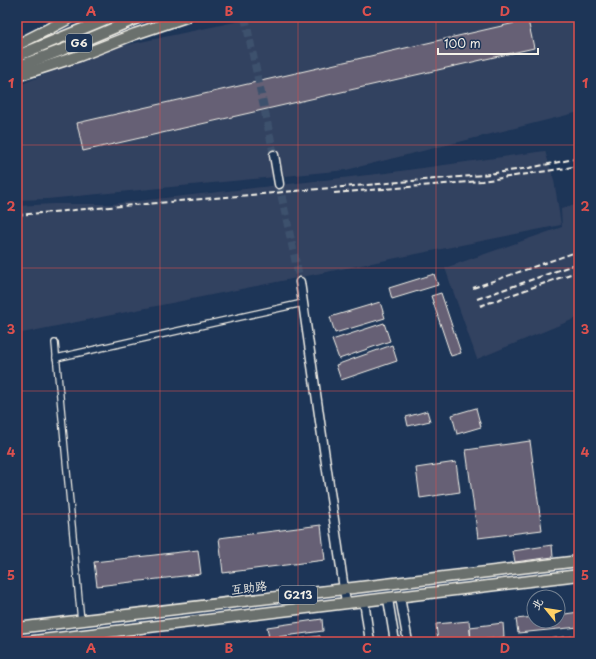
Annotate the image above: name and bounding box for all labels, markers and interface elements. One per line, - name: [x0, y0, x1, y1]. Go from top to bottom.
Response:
- text: A: [86, 1, 96, 20]
- text: B: [225, 1, 234, 20]
- text: C: [362, 1, 372, 20]
- text: D: [500, 1, 510, 20]
- scale bar: [438, 30, 538, 56]
- road number: G6: [66, 34, 92, 52]
- text: 100 m: [444, 34, 481, 52]
- text: 1: [8, 73, 14, 92]
- text: 1: [582, 73, 588, 92]
- text: 2: [6, 196, 16, 215]
- text: 2: [580, 196, 590, 215]
- text: 3: [7, 319, 16, 338]
- text: 3: [581, 319, 590, 338]
- text: 4: [7, 442, 16, 461]
- text: 4: [581, 442, 590, 461]
- text: 5: [7, 565, 15, 584]
- text: 5: [581, 565, 589, 584]
- street label: 互助路: [230, 576, 268, 598]
- road number: G213: [279, 586, 317, 604]
- north arrow: [526, 589, 566, 629]
- text: 北: [527, 595, 547, 613]
- text: A: [86, 638, 96, 657]
- text: B: [225, 638, 234, 657]
- text: C: [362, 638, 372, 657]
- text: D: [500, 638, 510, 657]

